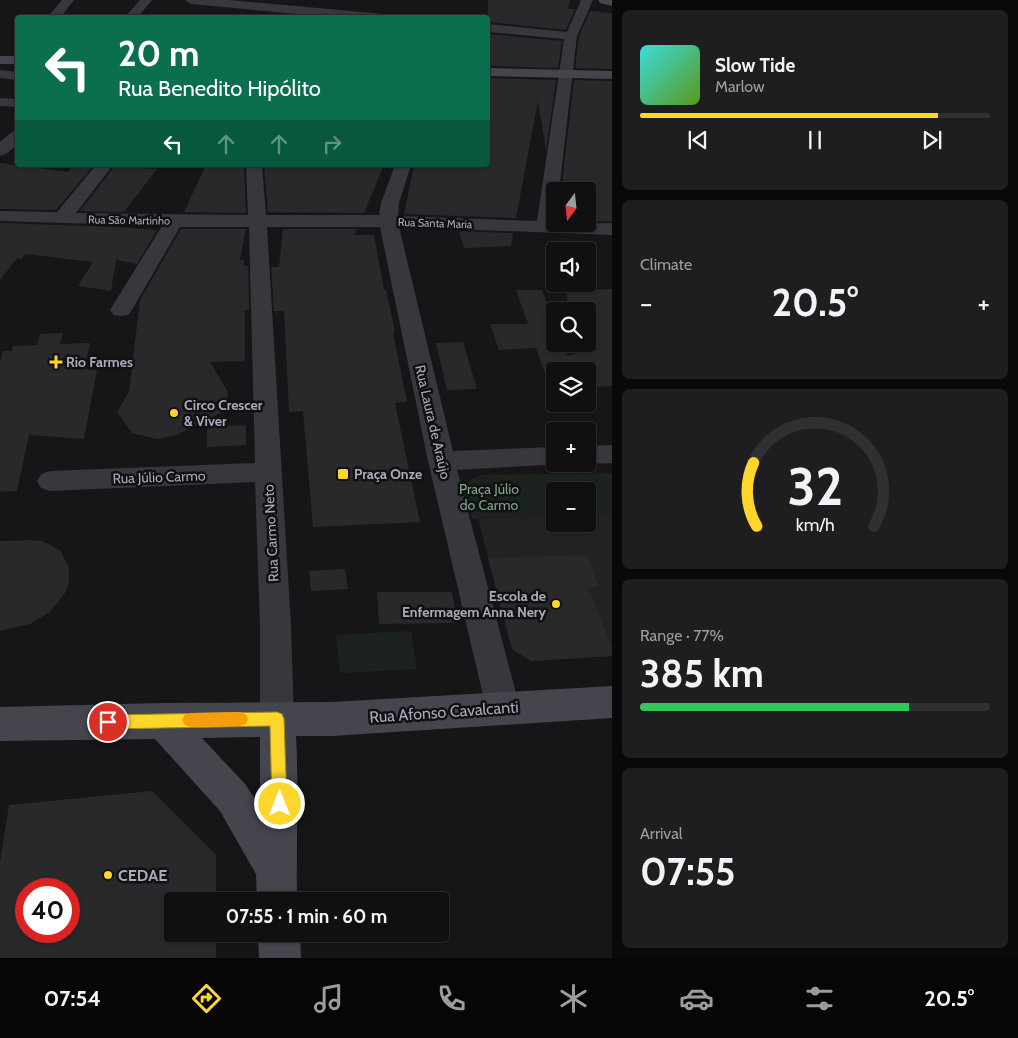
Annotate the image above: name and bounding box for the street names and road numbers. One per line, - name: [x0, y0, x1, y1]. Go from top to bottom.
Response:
- street label: Rua São Martinho: [88, 212, 170, 228]
- street label: Rua Santa Maria: [398, 215, 473, 231]
- street label: Rua Laura de Araújo: [411, 363, 455, 481]
- street label: Rua Júlio Carmo: [112, 466, 206, 488]
- street label: Rua Carmo Neto: [259, 484, 283, 582]
- street label: Rua Afonso Cavalcanti: [369, 697, 519, 727]

